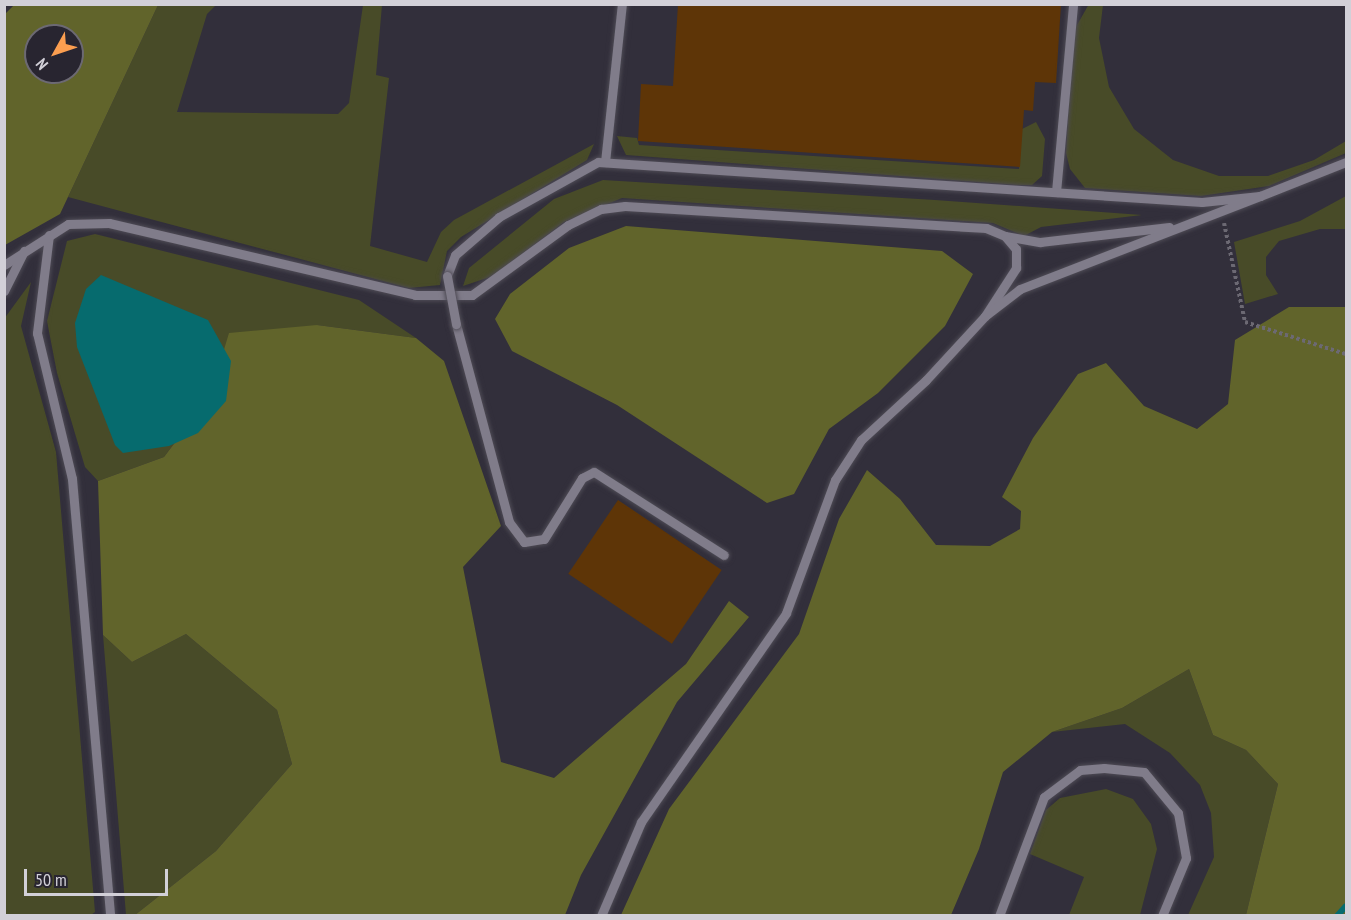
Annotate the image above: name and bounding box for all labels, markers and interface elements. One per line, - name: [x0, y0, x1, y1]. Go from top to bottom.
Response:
- north arrow: [24, 24, 84, 84]
- text: N: [31, 55, 52, 74]
- scale bar: [27, 857, 171, 895]
- text: 50 m: [35, 868, 67, 891]

